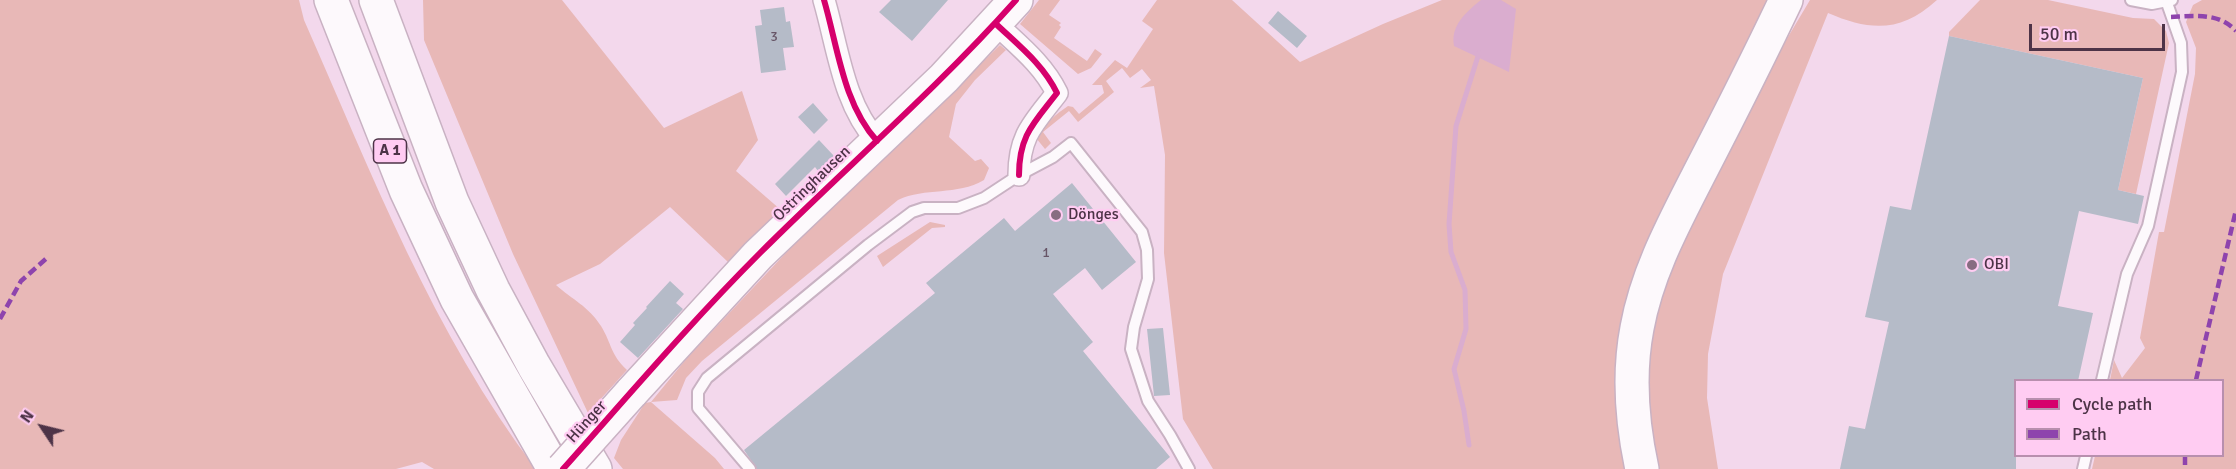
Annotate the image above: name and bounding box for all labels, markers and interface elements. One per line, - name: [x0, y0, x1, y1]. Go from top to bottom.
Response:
- scale bar: [2032, 12, 2168, 50]
- text: 50 m: [2040, 23, 2078, 45]
- house number: 3: [770, 29, 778, 45]
- road number: A 1: [374, 139, 406, 163]
- street label: Ostringhausen: [769, 142, 855, 226]
- place label: Dönges: [1068, 205, 1119, 225]
- marker: Dönges: [1049, 208, 1063, 222]
- house number: 1: [1042, 245, 1050, 261]
- place label: OBI: [1984, 255, 2009, 275]
- marker: OBI: [1965, 258, 1979, 272]
- legend: [2014, 379, 2224, 457]
- text: Cycle path: [2072, 393, 2152, 415]
- north arrow: [12, 397, 72, 457]
- street label: Hünger: [563, 397, 611, 447]
- text: N: [16, 406, 39, 427]
- text: Path: [2072, 423, 2107, 445]

